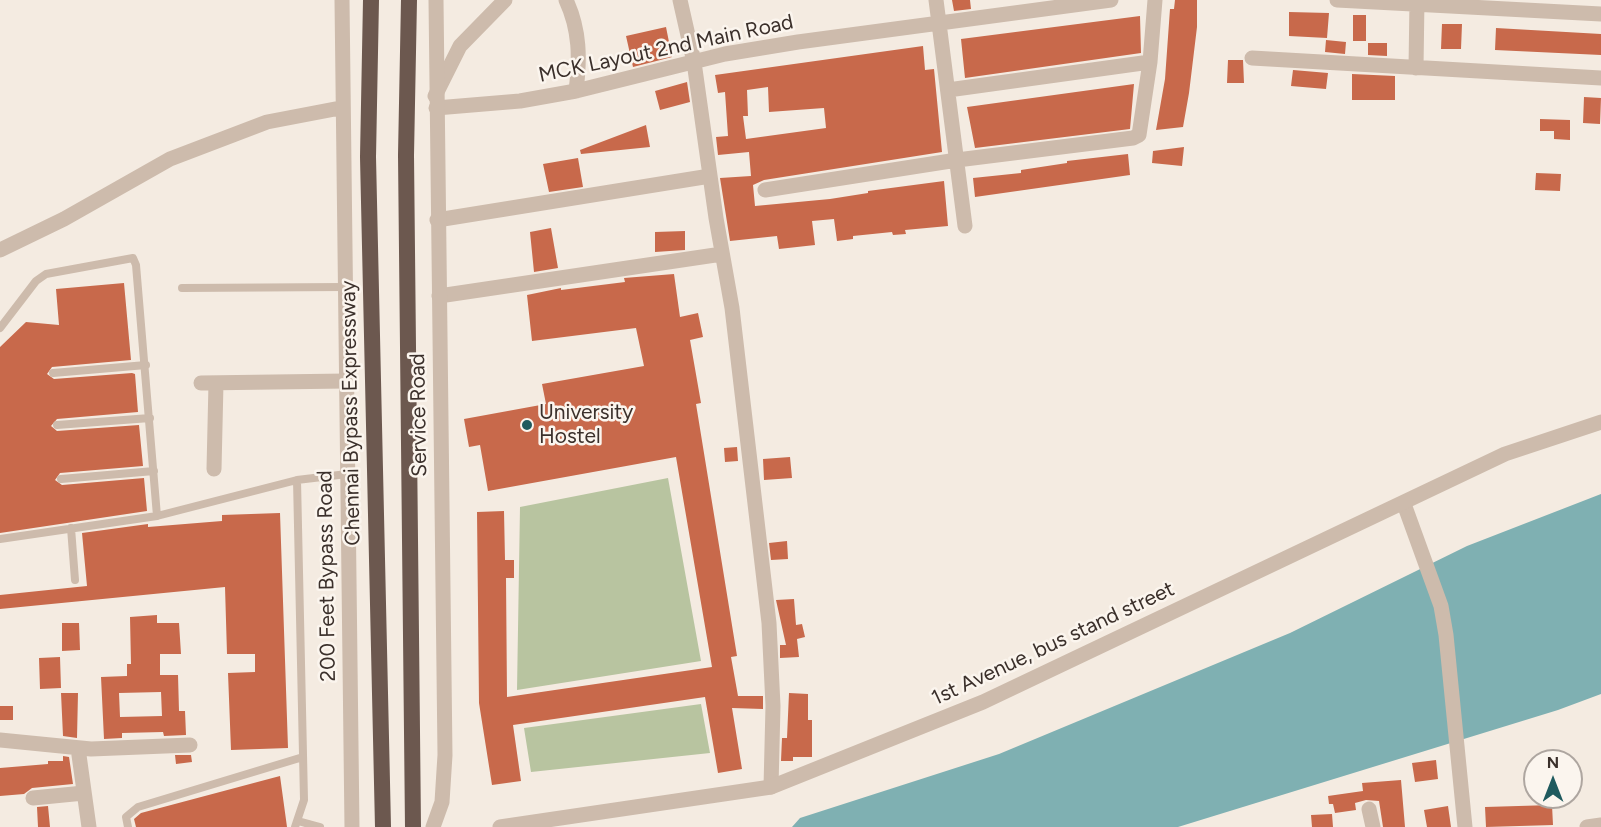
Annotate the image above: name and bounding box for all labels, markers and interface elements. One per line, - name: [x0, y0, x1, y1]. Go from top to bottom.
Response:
- street label: MCK Layout 2nd Main Road: [536, 10, 796, 88]
- street label: Chennai Bypass Expressway: [336, 280, 366, 546]
- street label: Service Road: [405, 353, 433, 477]
- place label: University Hostel: [539, 400, 633, 450]
- marker: University Hostel: [520, 418, 534, 432]
- street label: 200 Feet Bypass Road: [313, 470, 341, 682]
- street label: 1st Avenue, bus stand street: [928, 577, 1178, 711]
- north arrow: [1523, 749, 1583, 809]
- text: N: [1547, 753, 1559, 772]

